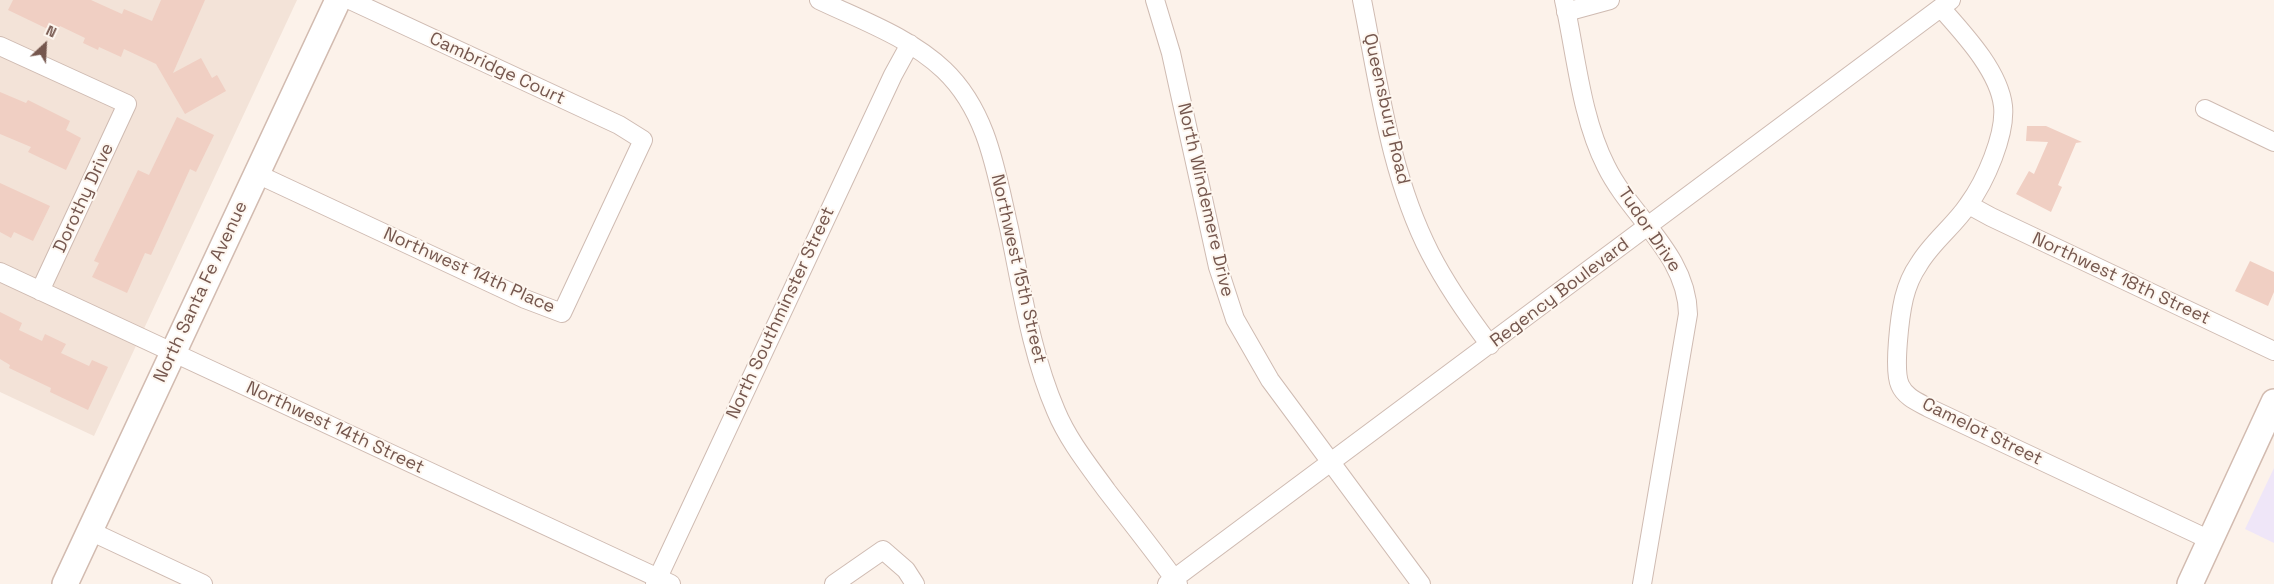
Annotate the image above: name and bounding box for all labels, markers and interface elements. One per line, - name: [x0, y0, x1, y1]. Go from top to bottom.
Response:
- north arrow: [20, 20, 70, 70]
- text: N: [43, 21, 59, 42]
- street label: Cambridge Court: [426, 28, 568, 110]
- street label: Queensbury Road: [1358, 31, 1414, 187]
- street label: North Windemere Drive: [1172, 101, 1238, 299]
- street label: Dorothy Drive: [49, 140, 119, 256]
- street label: Northwest 15th Street: [986, 172, 1050, 366]
- street label: Tudor Drive: [1613, 184, 1685, 276]
- street label: North Santa Fe Avenue: [149, 198, 253, 386]
- street label: North Southminster Street: [722, 204, 840, 422]
- street label: Northwest 14th Place: [380, 223, 558, 319]
- street label: Northwest 18th Street: [2029, 228, 2213, 330]
- street label: Regency Boulevard: [1486, 234, 1634, 352]
- street label: Northwest 14th Street: [243, 377, 427, 479]
- street label: Camelot Street: [1918, 394, 2046, 470]

